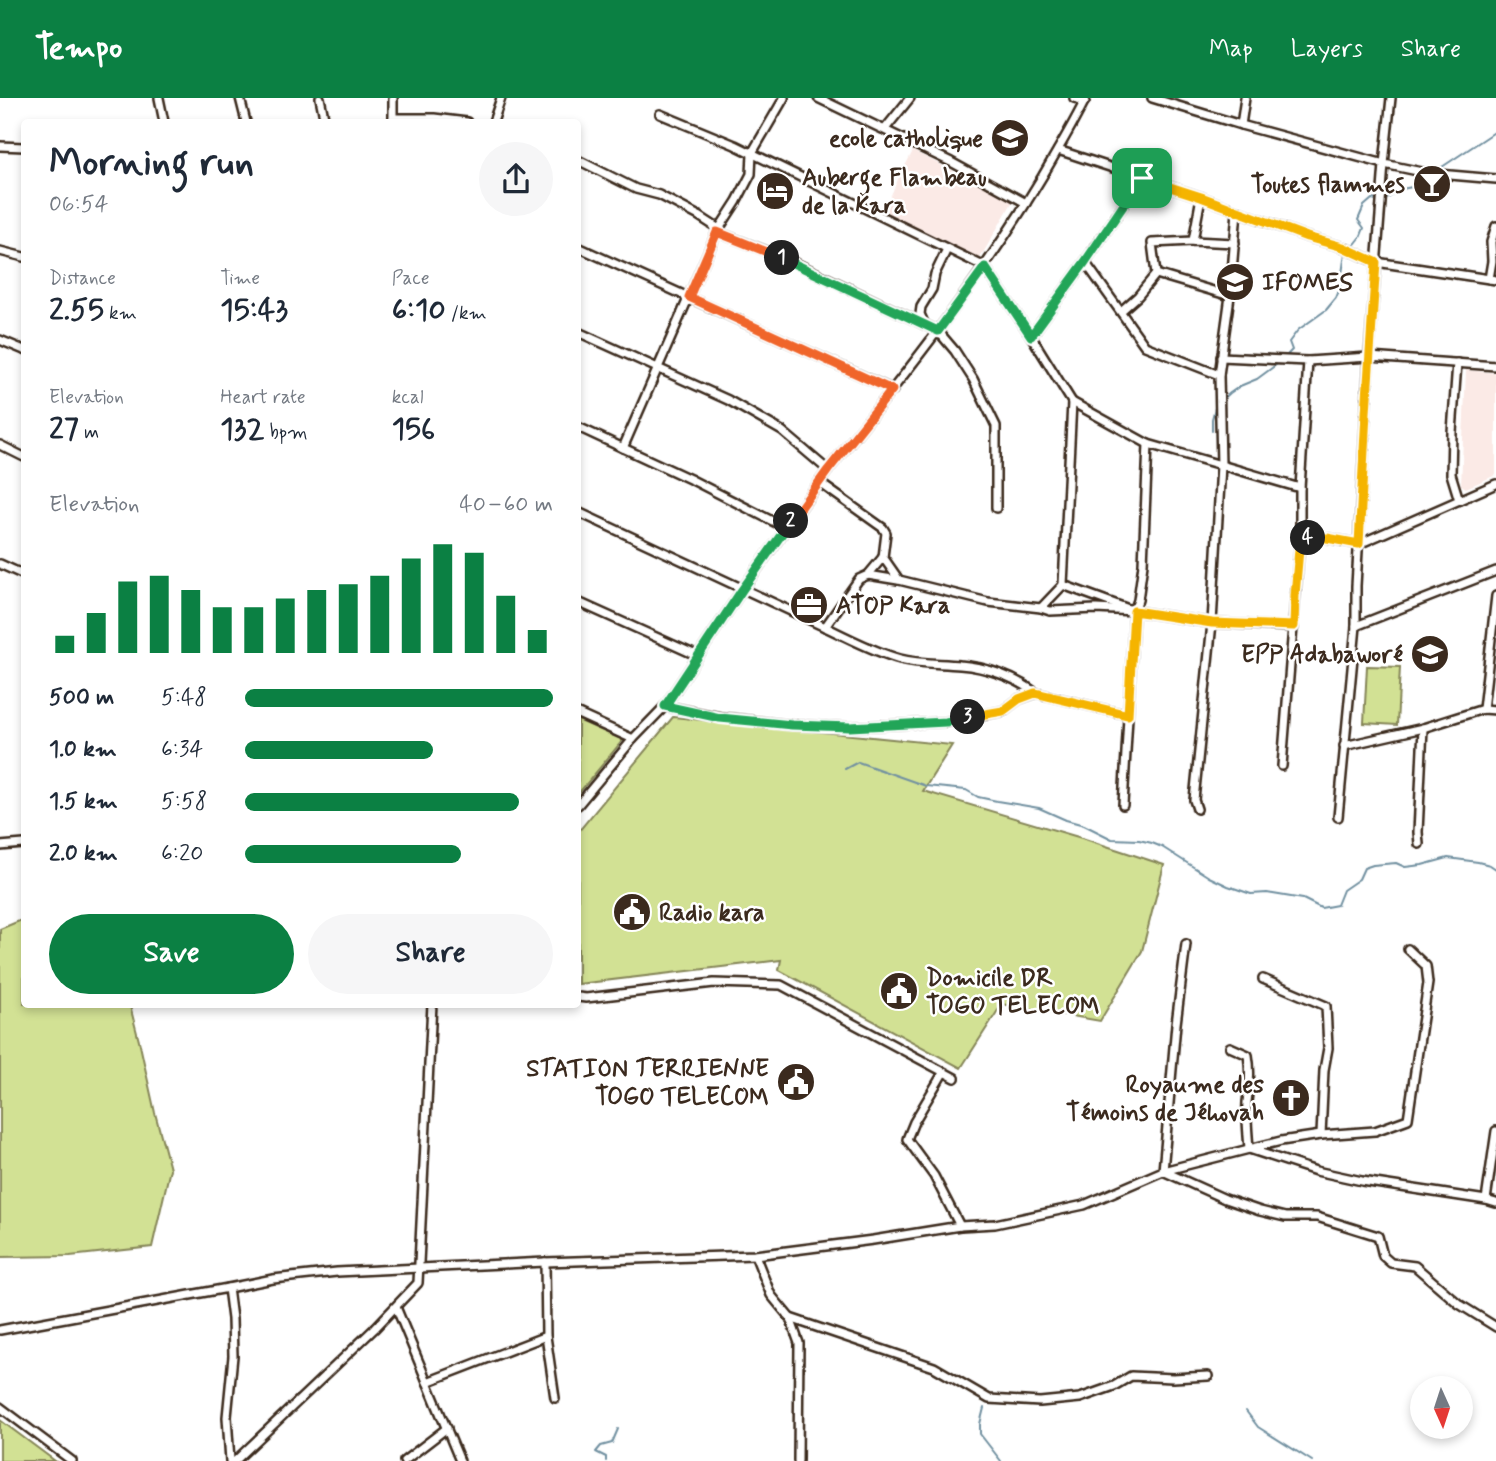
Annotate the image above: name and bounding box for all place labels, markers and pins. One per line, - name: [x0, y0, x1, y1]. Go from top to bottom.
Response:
- school or university icon: ecole catholique: [989, 117, 1031, 159]
- place label: ecole catholique: [829, 124, 983, 155]
- pin: [1112, 148, 1172, 208]
- place label: Auberge Flambeau de la Kara: [802, 163, 987, 222]
- bar icon: Toutes flammes: [1411, 163, 1453, 205]
- hotel icon: Auberge Flambeau de la Kara: [754, 170, 796, 212]
- place label: Toutes flammes: [1251, 170, 1406, 201]
- pin: 1: [764, 240, 800, 276]
- school or university icon: IFOMES: [1214, 261, 1256, 303]
- place label: IFOMES: [1262, 268, 1353, 299]
- pin: 2: [774, 504, 808, 538]
- pin: 4: [1290, 520, 1326, 556]
- office icon: ATOP Kara: [788, 584, 830, 626]
- place label: ATOP Kara: [836, 591, 950, 622]
- school or university icon: EPP Adabaworé: [1409, 633, 1451, 675]
- place label: EPP Adabaworé: [1241, 640, 1403, 671]
- pin: 3: [950, 700, 986, 734]
- public building icon: Radio kara: [611, 891, 653, 933]
- place label: Radio kara: [659, 898, 765, 929]
- place label: Domicile DR TOGO TELECOM: [926, 963, 1100, 1022]
- public building icon: Domicile DR TOGO TELECOM: [878, 970, 920, 1012]
- place label: STATION TERRIENNE TOGO TELECOM: [526, 1054, 769, 1113]
- public building icon: STATION TERRIENNE TOGO TELECOM: [775, 1061, 817, 1103]
- place label: Royaume des Témoins de Jéhovah: [1066, 1070, 1264, 1129]
- church icon: Royaume des Témoins de Jéhovah: [1270, 1077, 1312, 1119]

